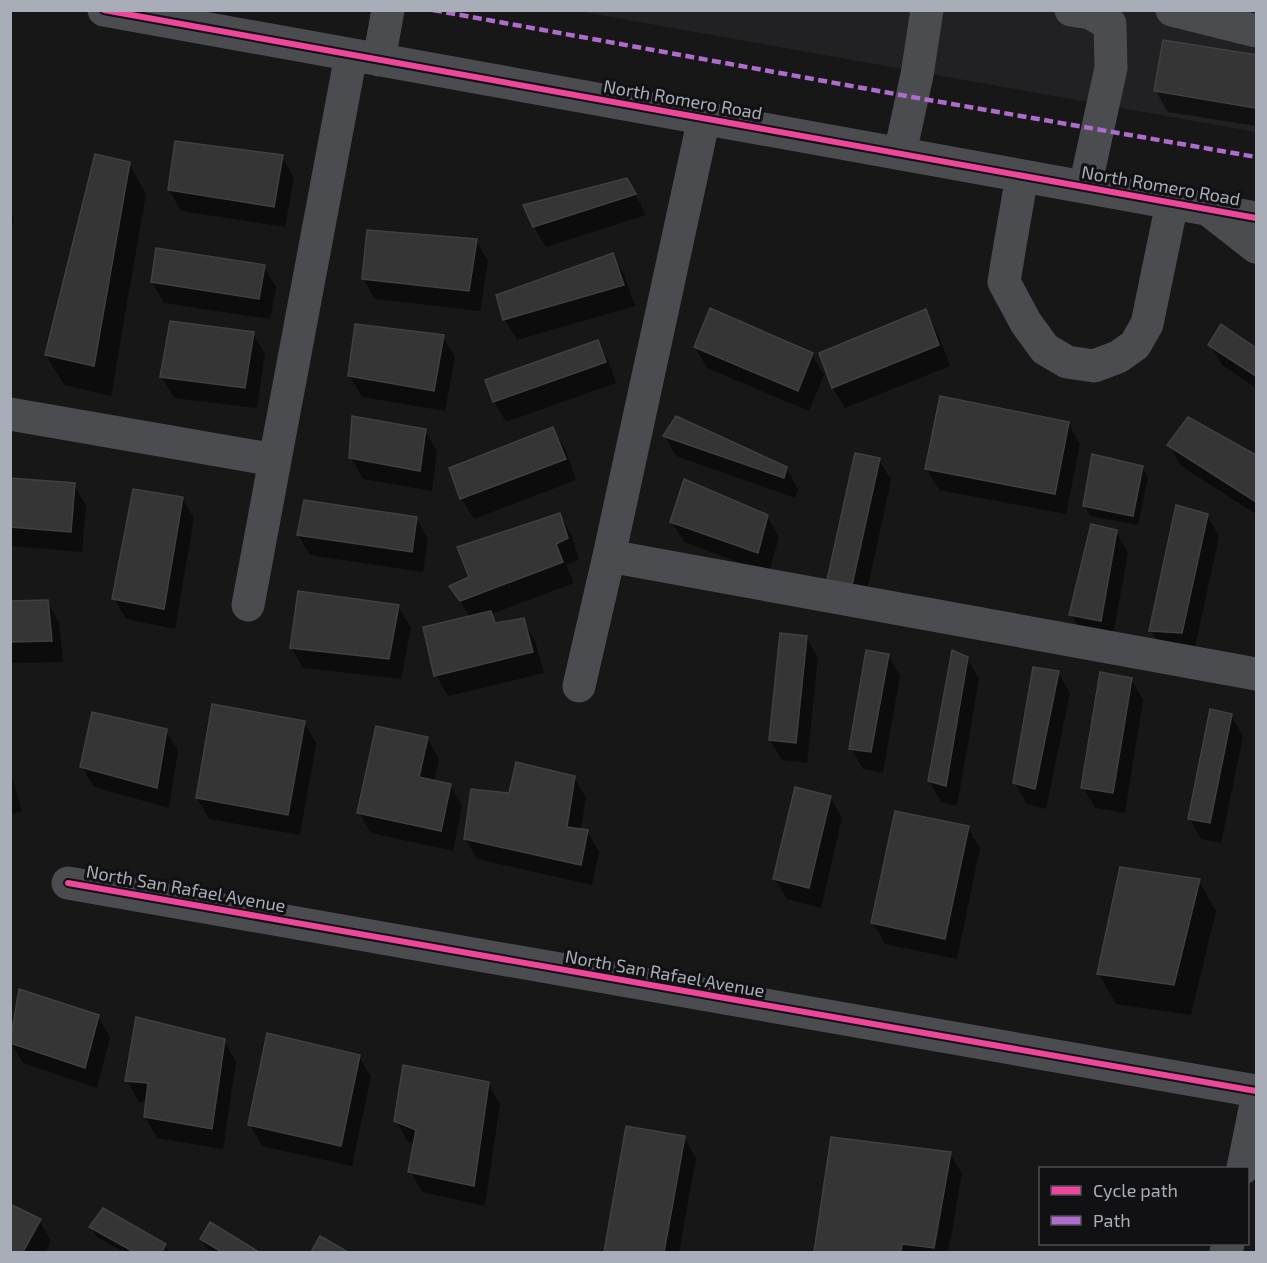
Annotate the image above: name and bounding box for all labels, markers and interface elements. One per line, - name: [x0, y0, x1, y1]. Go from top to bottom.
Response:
- street label: North Romero Road: [602, 74, 764, 124]
- street label: North Romero Road: [1080, 160, 1242, 210]
- street label: North San Rafael Avenue: [85, 860, 287, 916]
- street label: North San Rafael Avenue: [564, 945, 766, 1001]
- legend: [1039, 1167, 1249, 1245]
- text: Cycle path: [1093, 1179, 1178, 1201]
- text: Path: [1093, 1209, 1131, 1231]

